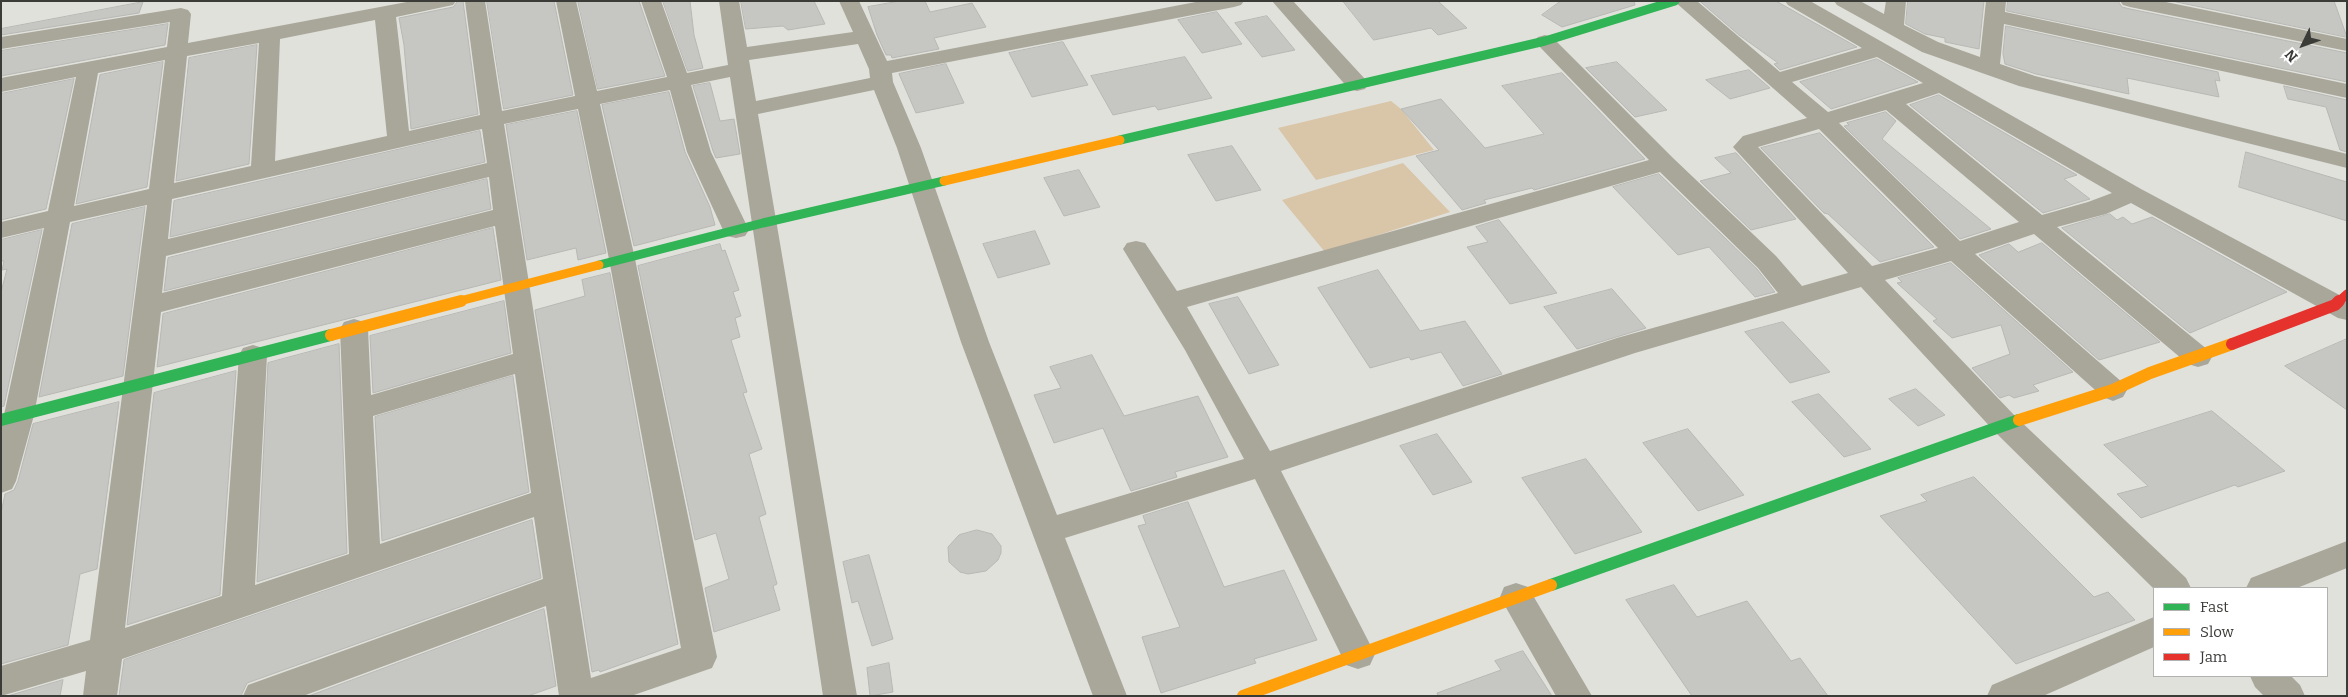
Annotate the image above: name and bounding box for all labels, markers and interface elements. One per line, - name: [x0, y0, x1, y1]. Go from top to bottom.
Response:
- north arrow: [2278, 20, 2328, 70]
- text: N: [2282, 46, 2301, 65]
- legend: [2153, 587, 2328, 677]
- text: Fast: [2200, 598, 2229, 616]
- text: Slow: [2200, 623, 2234, 641]
- text: Jam: [2200, 648, 2227, 666]

